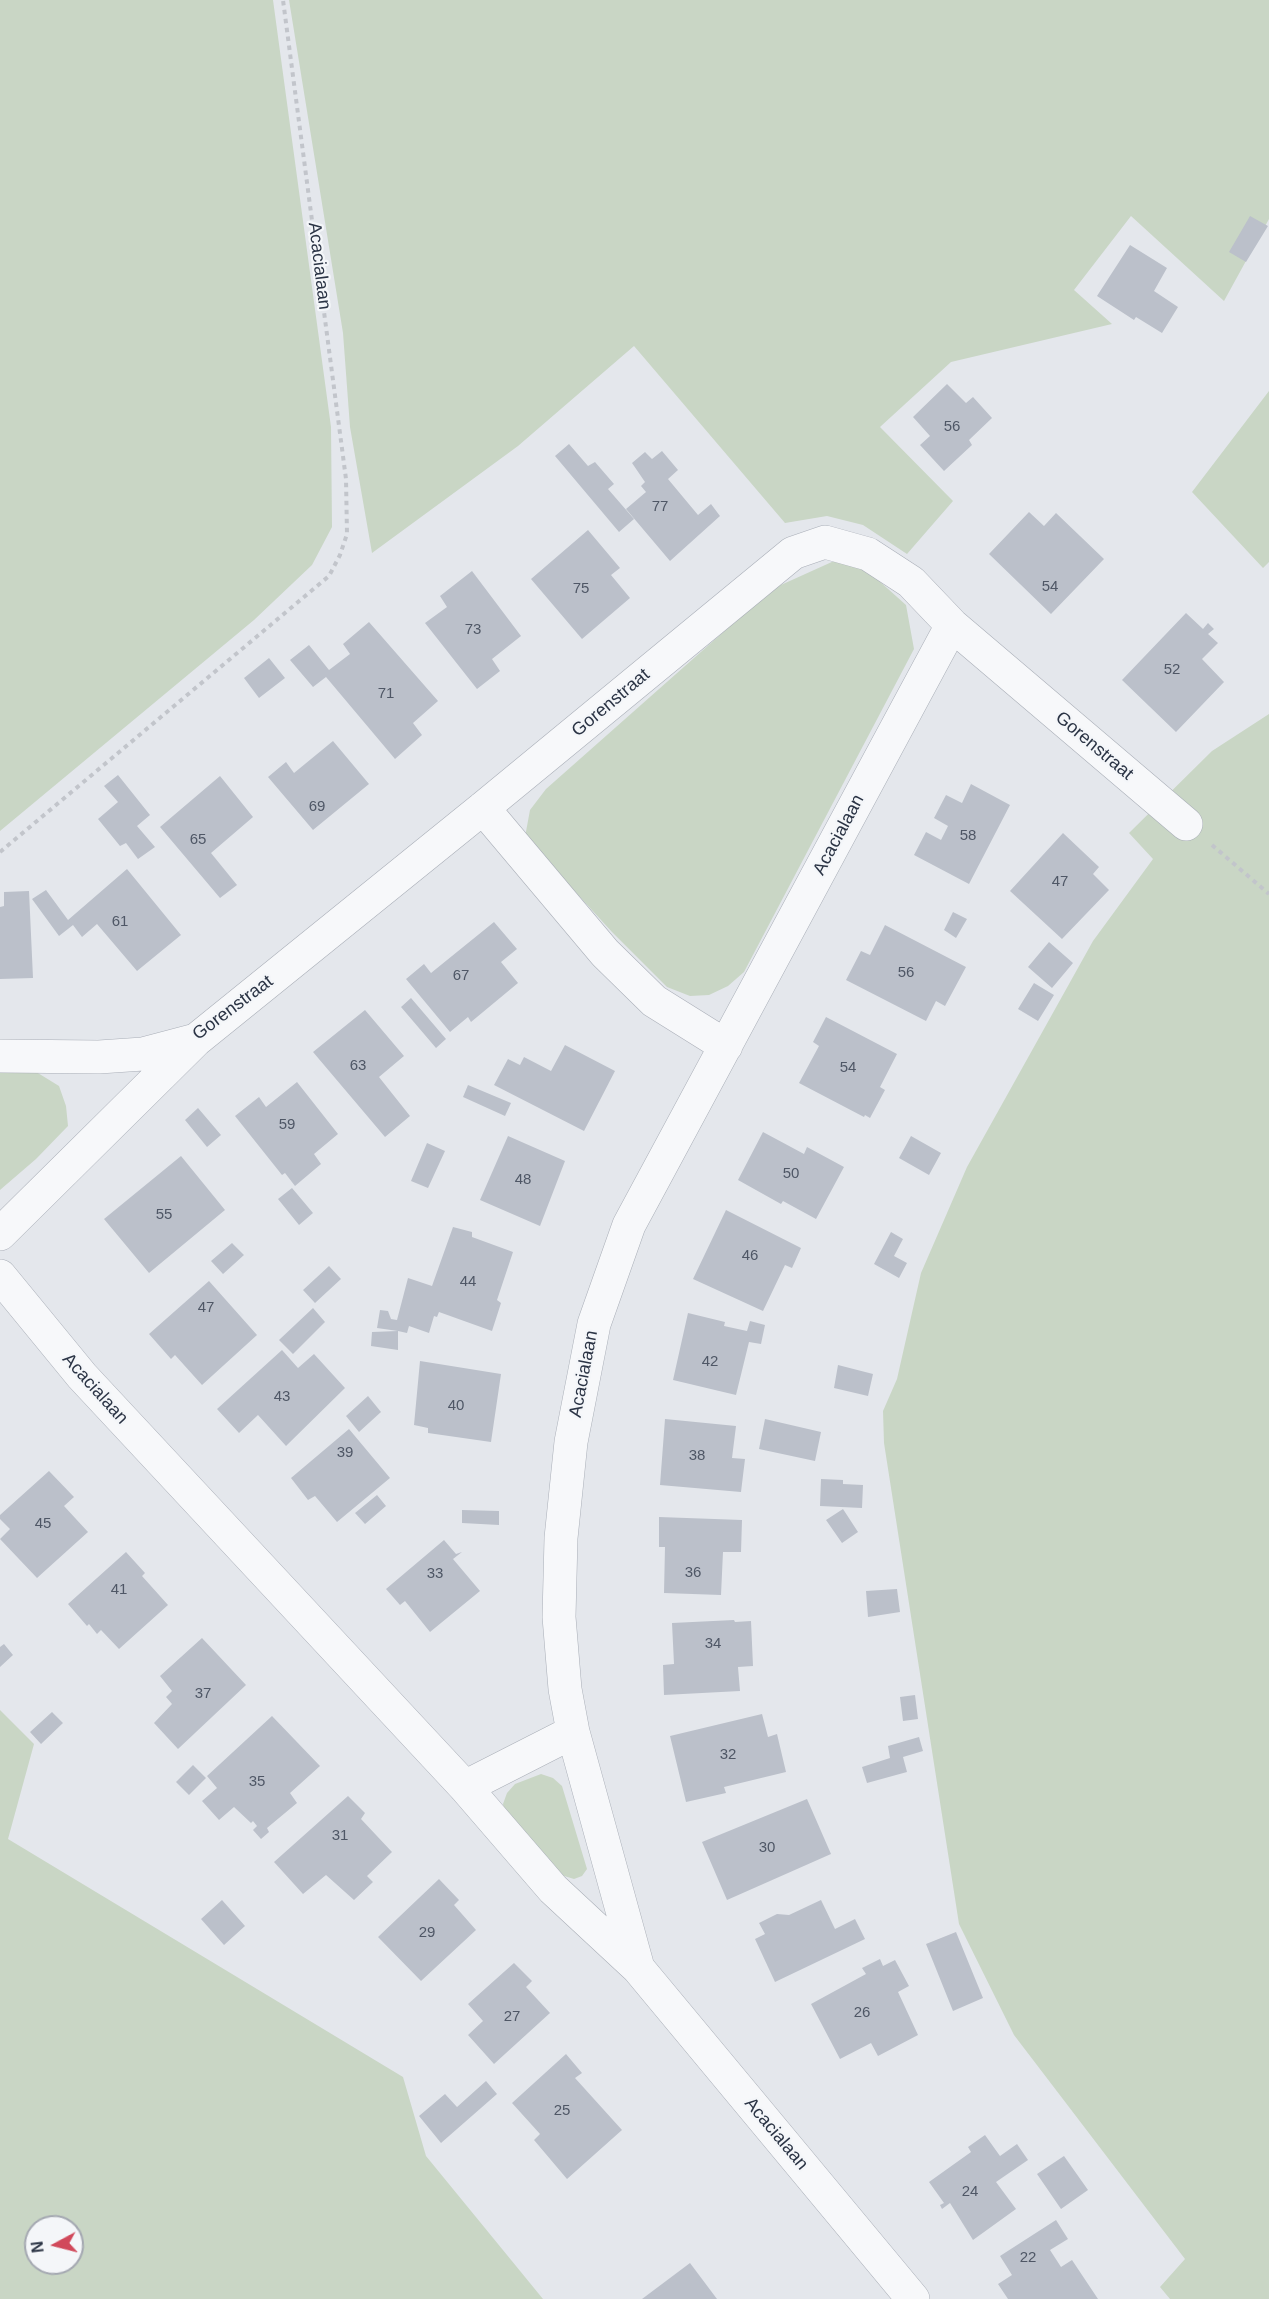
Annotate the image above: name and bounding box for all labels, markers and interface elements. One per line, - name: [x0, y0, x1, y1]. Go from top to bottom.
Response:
- street label: Acacialaan: [303, 221, 335, 311]
- house number: 56: [944, 418, 960, 436]
- house number: 77: [652, 498, 668, 516]
- house number: 54: [1042, 578, 1058, 596]
- house number: 75: [573, 580, 589, 598]
- house number: 73: [465, 621, 481, 639]
- house number: 52: [1164, 661, 1180, 679]
- street label: Gorenstraat: [568, 664, 654, 742]
- house number: 71: [378, 685, 394, 703]
- street label: Gorenstraat: [1051, 707, 1137, 785]
- street label: Acacialaan: [809, 791, 869, 879]
- house number: 69: [309, 798, 325, 816]
- house number: 58: [960, 827, 976, 845]
- house number: 65: [190, 831, 206, 849]
- house number: 47: [1052, 873, 1068, 891]
- house number: 61: [112, 913, 128, 931]
- house number: 56: [898, 964, 914, 982]
- house number: 67: [453, 967, 469, 985]
- street label: Gorenstraat: [189, 971, 277, 1045]
- house number: 63: [350, 1057, 366, 1075]
- house number: 54: [840, 1059, 856, 1077]
- house number: 59: [279, 1116, 295, 1134]
- house number: 50: [783, 1165, 799, 1183]
- house number: 48: [515, 1171, 531, 1189]
- house number: 55: [156, 1206, 172, 1224]
- house number: 46: [742, 1247, 758, 1265]
- house number: 44: [460, 1273, 476, 1291]
- house number: 47: [198, 1299, 214, 1317]
- street label: Acacialaan: [565, 1329, 603, 1419]
- street label: Acacialaan: [58, 1349, 132, 1429]
- house number: 42: [702, 1353, 718, 1371]
- house number: 43: [274, 1388, 290, 1406]
- house number: 40: [448, 1397, 464, 1415]
- house number: 39: [337, 1444, 353, 1462]
- house number: 38: [689, 1447, 705, 1465]
- house number: 45: [35, 1515, 51, 1533]
- house number: 36: [685, 1564, 701, 1582]
- house number: 33: [427, 1565, 443, 1583]
- house number: 41: [111, 1581, 127, 1599]
- house number: 34: [705, 1635, 721, 1653]
- house number: 37: [195, 1685, 211, 1703]
- house number: 32: [720, 1746, 736, 1764]
- house number: 35: [249, 1773, 265, 1791]
- house number: 31: [332, 1827, 348, 1845]
- house number: 30: [759, 1839, 775, 1857]
- house number: 29: [419, 1924, 435, 1942]
- house number: 26: [854, 2004, 870, 2022]
- house number: 27: [504, 2008, 520, 2026]
- street label: Acacialaan: [739, 2093, 813, 2175]
- house number: 25: [554, 2102, 570, 2120]
- house number: 24: [962, 2183, 978, 2201]
- north arrow: [24, 2215, 84, 2275]
- text: N: [28, 2240, 47, 2254]
- house number: 22: [1020, 2249, 1036, 2267]

